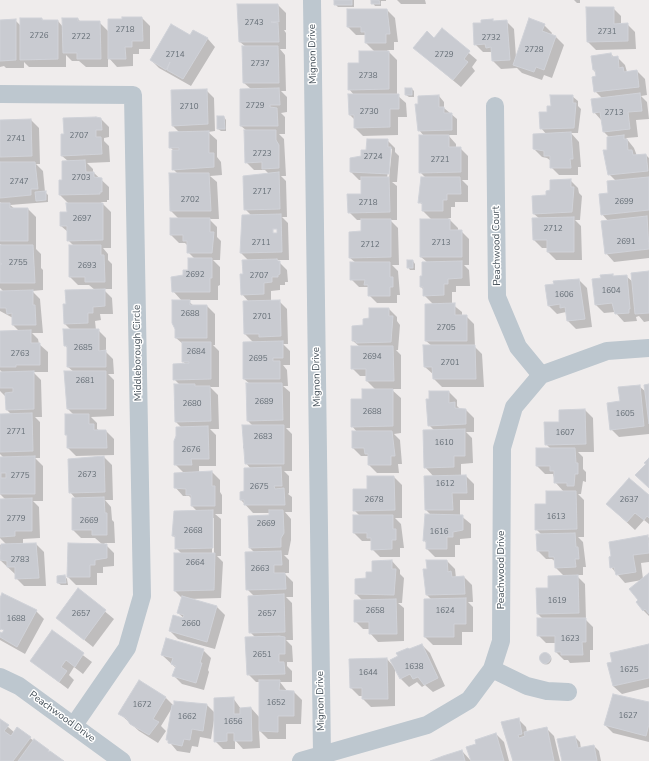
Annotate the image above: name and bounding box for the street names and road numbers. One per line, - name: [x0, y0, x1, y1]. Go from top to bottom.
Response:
- street label: Mignon Drive: [306, 24, 320, 84]
- street label: Peachwood Court: [490, 206, 504, 286]
- street label: Middleborough Circle: [131, 305, 145, 401]
- street label: Mignon Drive: [310, 347, 324, 407]
- street label: Peachwood Drive: [496, 531, 508, 609]
- street label: Mignon Drive: [314, 671, 328, 731]
- street label: Peachwood Drive: [27, 689, 97, 745]

